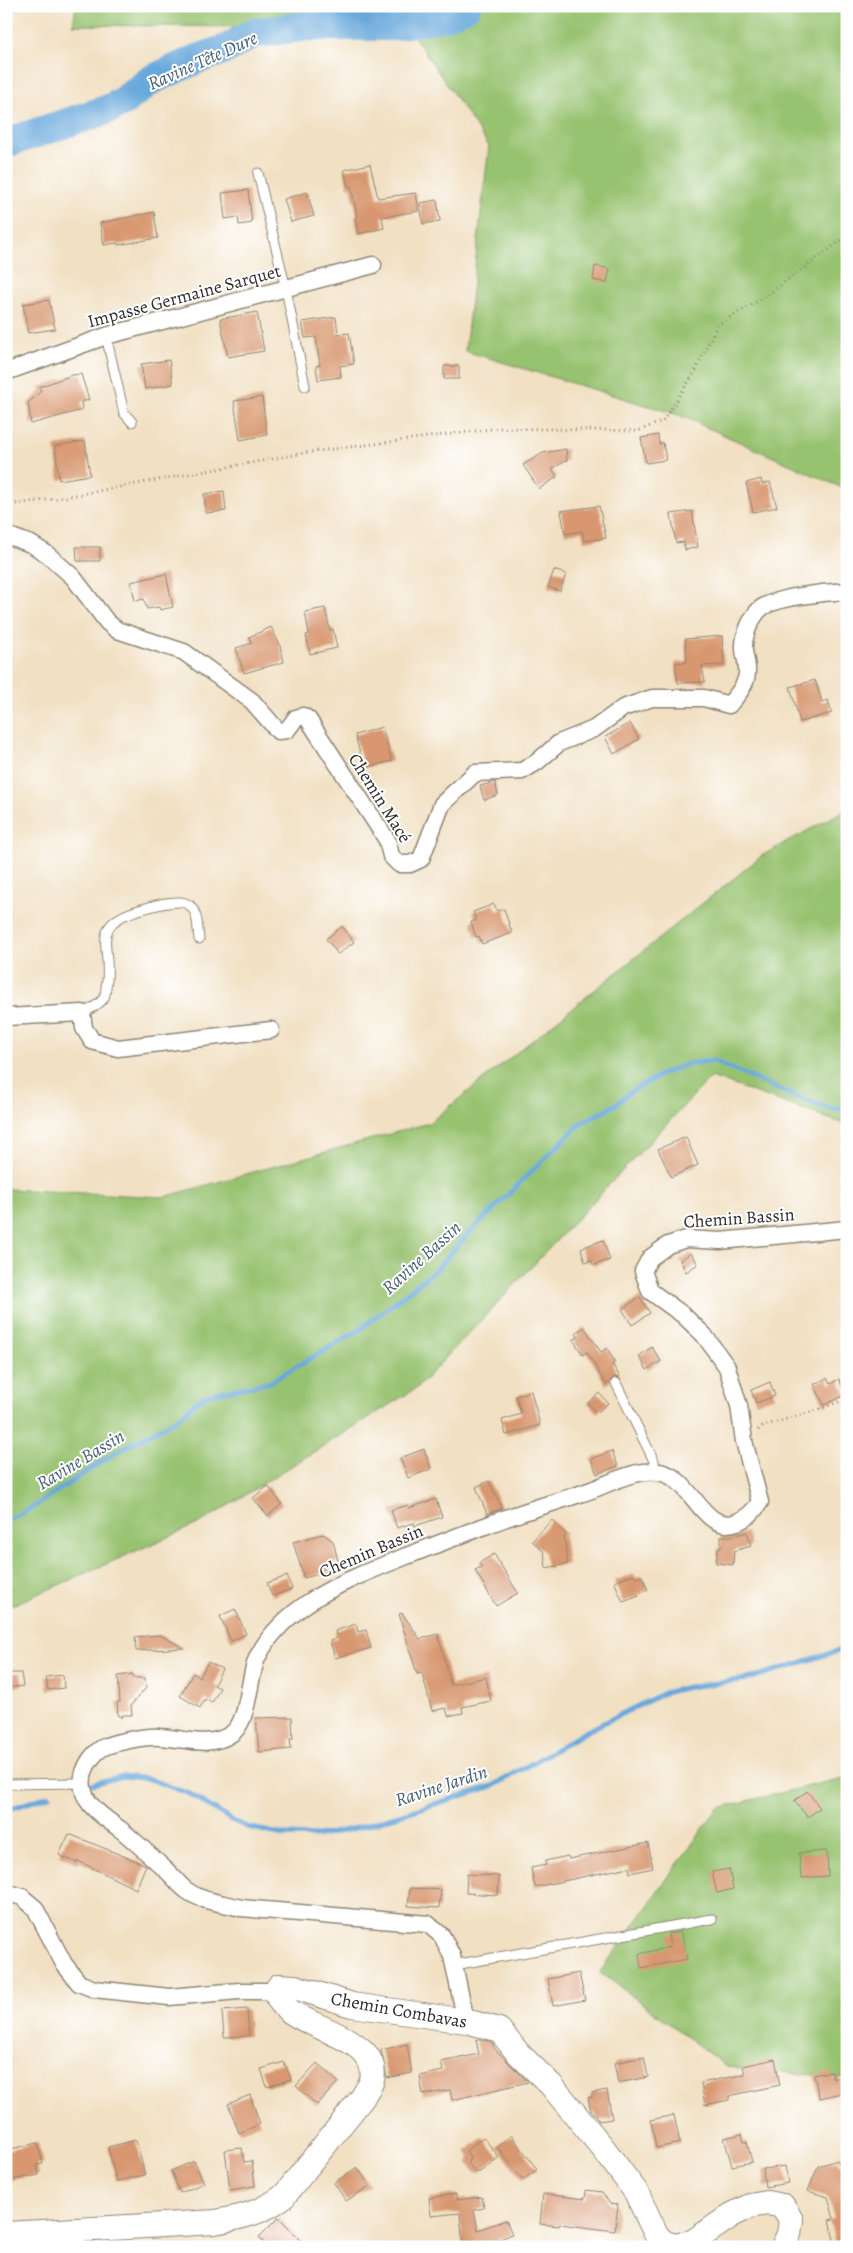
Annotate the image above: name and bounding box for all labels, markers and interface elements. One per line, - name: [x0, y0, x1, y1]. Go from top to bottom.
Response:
- water label: Ravine Tête Dure: [144, 25, 261, 97]
- street label: Impasse Germaine Sarquet: [85, 259, 283, 333]
- street label: Chemin Macé: [343, 749, 417, 847]
- street label: Chemin Bassin: [683, 1202, 795, 1234]
- water label: Ravine Bassin: [376, 1215, 467, 1300]
- water label: Ravine Bassin: [32, 1423, 129, 1496]
- street label: Chemin Bassin: [315, 1518, 427, 1584]
- water label: Ravine Jardin: [392, 1759, 491, 1813]
- street label: Chemin Combavas: [329, 1986, 469, 2034]

